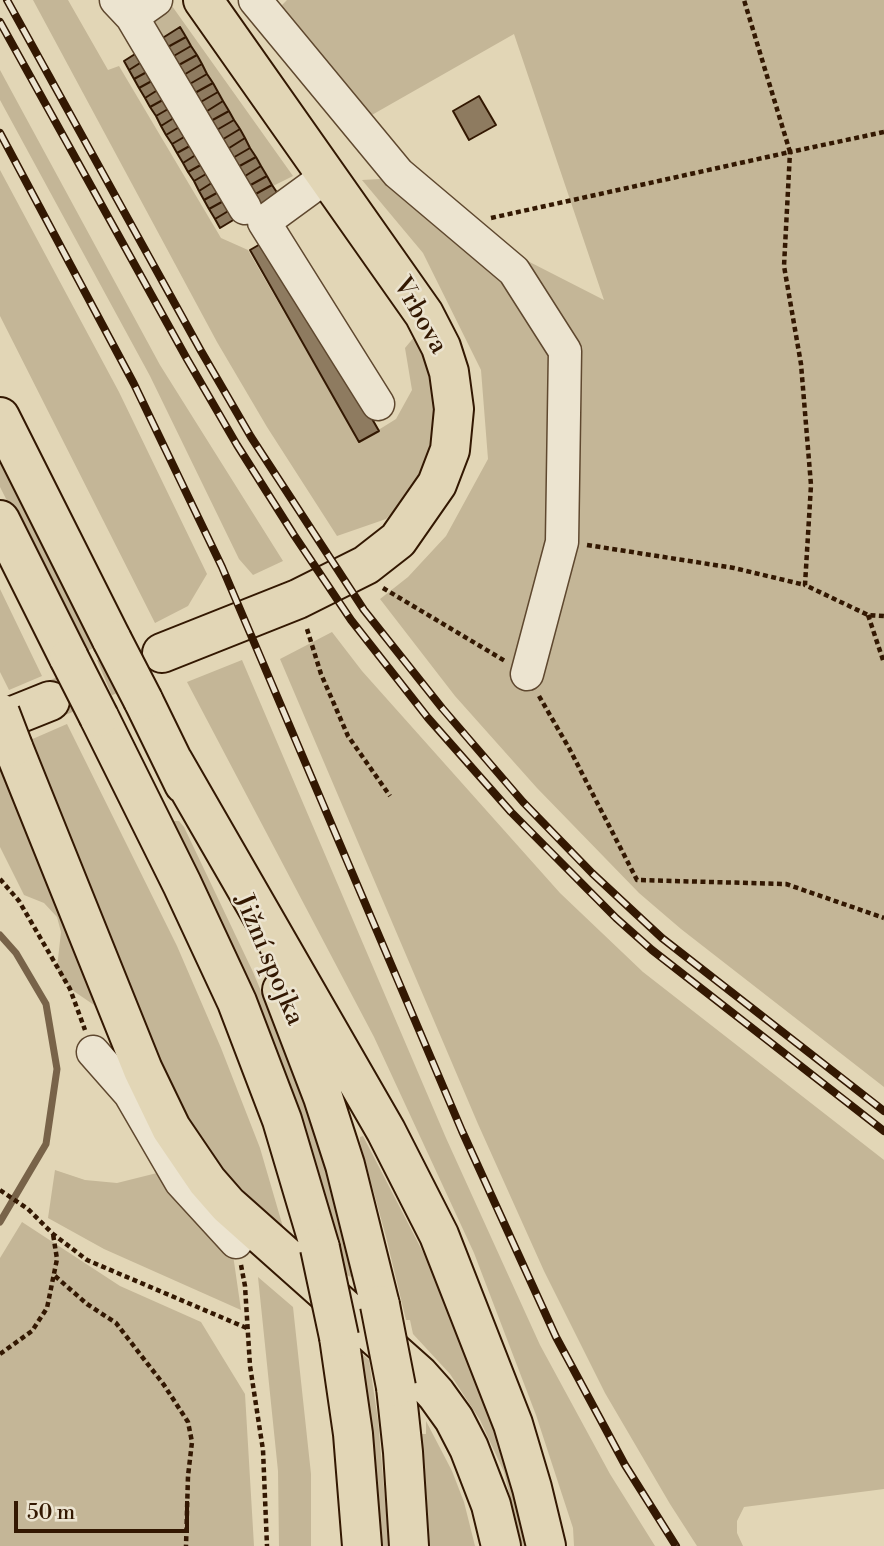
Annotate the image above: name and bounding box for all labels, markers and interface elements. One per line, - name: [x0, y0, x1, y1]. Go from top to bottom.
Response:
- street label: Vrbova: [385, 272, 453, 360]
- street label: Jižní spojka: [226, 890, 310, 1030]
- scale bar: [18, 1486, 192, 1530]
- text: 50 m: [27, 1500, 75, 1526]

